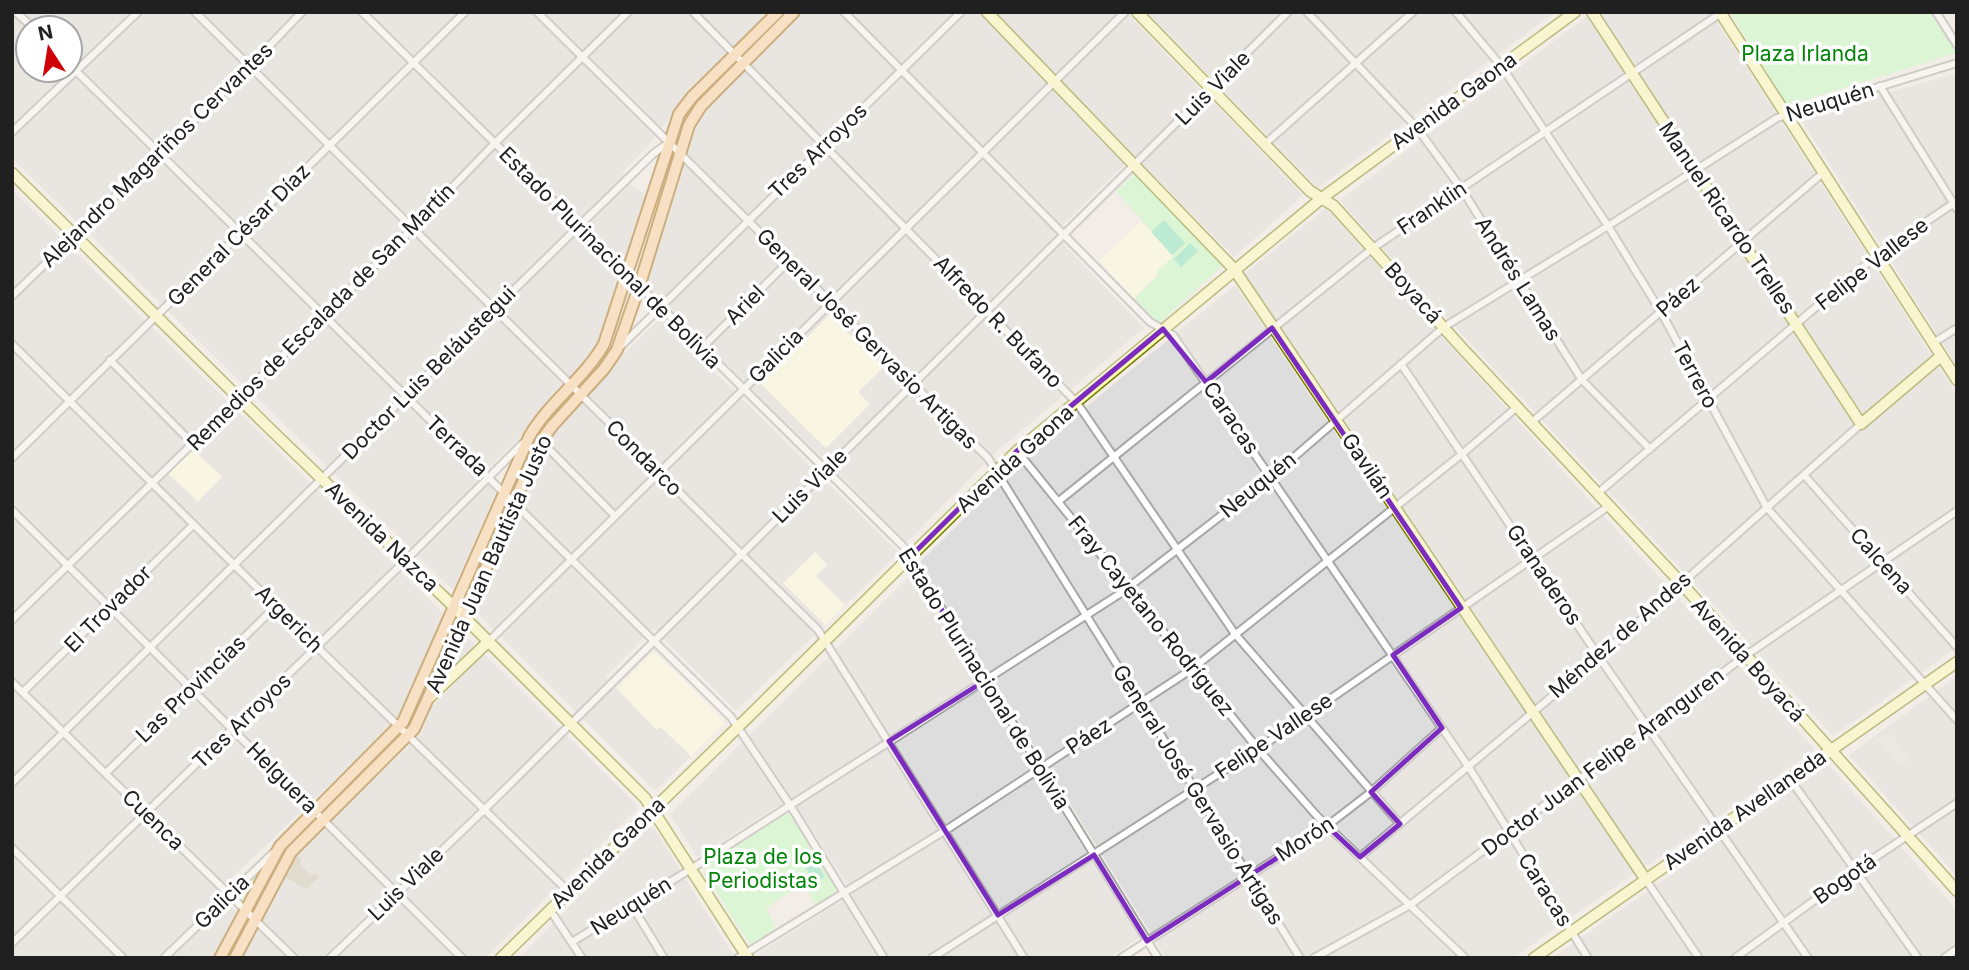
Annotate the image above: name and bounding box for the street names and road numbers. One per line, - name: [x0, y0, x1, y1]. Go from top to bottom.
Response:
- street label: Alejandro Magariños Cervantes: [36, 37, 278, 272]
- street label: Luis Viale: [1170, 45, 1255, 130]
- street label: Avenida Gaona: [1386, 47, 1521, 154]
- street label: Neuquén: [1783, 76, 1877, 127]
- street label: Tres Arroyos: [763, 98, 872, 204]
- street label: Manuel Ricardo Trelles: [1654, 117, 1801, 318]
- street label: Estado Plurinacional de Bolivia: [494, 142, 726, 374]
- street label: General César Díaz: [162, 158, 315, 311]
- street label: Franklin: [1392, 175, 1471, 240]
- street label: Remedios de Escalada de San Martín: [182, 178, 459, 455]
- street label: Andrés Lamas: [1470, 212, 1567, 345]
- street label: Felipe Vallese: [1810, 212, 1933, 315]
- street label: General José Gervasio Artigas: [752, 223, 983, 454]
- street label: Alfredo R. Bufano: [929, 250, 1068, 393]
- street label: Boyacá: [1380, 257, 1447, 328]
- street label: Páez: [1651, 271, 1704, 322]
- street label: Ariel: [720, 280, 769, 329]
- street label: Doctor Luis Beláustegui: [337, 281, 521, 465]
- street label: Galicia: [743, 323, 808, 388]
- street label: Terrero: [1667, 337, 1723, 413]
- street label: Caracas: [1198, 377, 1265, 459]
- street label: Avenida Gaona: [951, 399, 1078, 518]
- street label: Terrada: [421, 410, 494, 481]
- street label: Condarco: [601, 414, 688, 501]
- street label: Gavilán: [1337, 428, 1398, 503]
- street label: Avenida Juan Bautista Justo: [420, 431, 557, 697]
- street label: Luis Viale: [767, 443, 852, 528]
- street label: Neuquén: [1215, 446, 1301, 523]
- street label: Avenida Nazca: [321, 476, 444, 597]
- street label: Fray Cayetano Rodríguez: [1063, 511, 1240, 721]
- street label: Granaderos: [1502, 520, 1587, 630]
- street label: Calcena: [1845, 522, 1918, 599]
- street label: Estado Plurinacional de Bolivia: [893, 543, 1075, 814]
- street label: El Trovador: [59, 560, 156, 657]
- street label: Méndez de Andes: [1544, 566, 1696, 703]
- street label: Argerich: [250, 580, 328, 658]
- street label: Avenida Boyacá: [1686, 593, 1811, 727]
- street label: Las Provincias: [131, 630, 251, 747]
- street label: General José Gervasio Artigas: [1108, 660, 1289, 929]
- street label: Doctor Juan Felipe Aranguren: [1477, 662, 1729, 861]
- street label: Tres Arroyos: [187, 668, 296, 774]
- street label: Felipe Vallese: [1210, 687, 1337, 784]
- street label: Páez: [1061, 712, 1116, 759]
- street label: Helguera: [242, 737, 323, 818]
- street label: Avenida Avellaneda: [1659, 744, 1831, 875]
- street label: Cuenca: [117, 784, 190, 855]
- street label: Avenida Gaona: [545, 792, 670, 913]
- street label: Morón: [1271, 811, 1338, 867]
- street label: Luis Viale: [363, 842, 449, 926]
- street label: Caracas: [1513, 848, 1578, 931]
- street label: Bogotá: [1809, 848, 1881, 909]
- street label: Galicia: [189, 870, 254, 934]
- street label: Neuquén: [586, 871, 676, 940]

